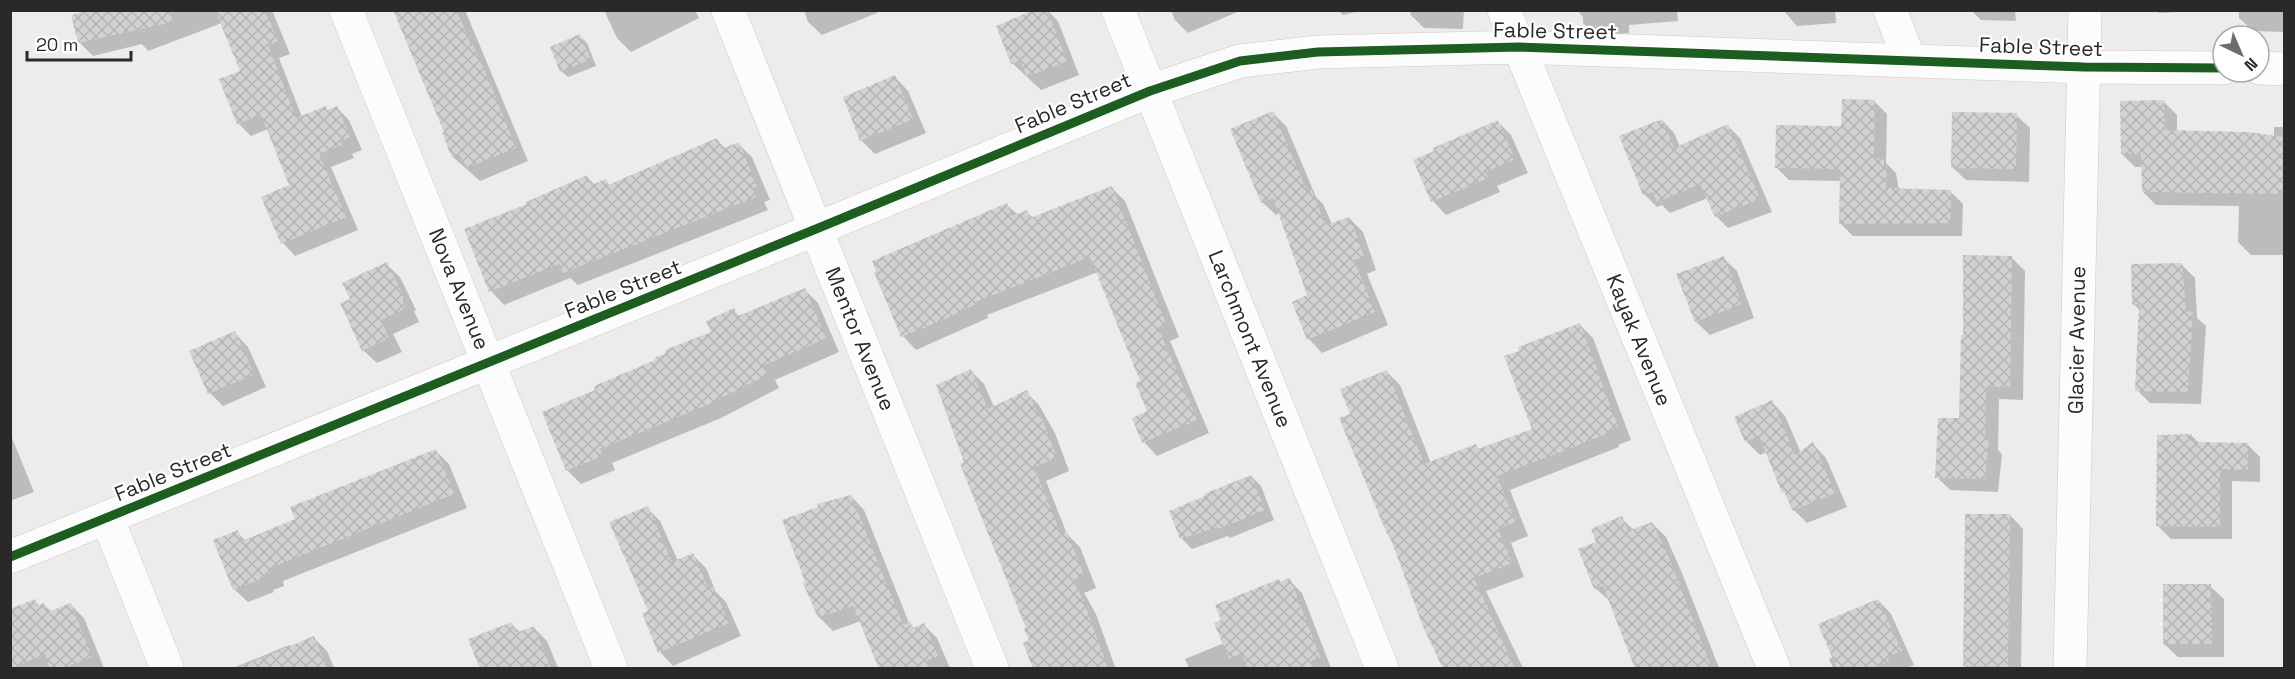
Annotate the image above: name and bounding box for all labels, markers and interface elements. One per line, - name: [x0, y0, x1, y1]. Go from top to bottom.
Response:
- street label: Fable Street: [1493, 16, 1617, 45]
- scale bar: [27, 24, 130, 62]
- north arrow: [2211, 24, 2271, 84]
- street label: Fable Street: [1979, 31, 2103, 62]
- text: 20 m: [36, 33, 79, 56]
- text: N: [2240, 53, 2262, 76]
- street label: Fable Street: [1010, 66, 1135, 139]
- street label: Nova Avenue: [423, 224, 496, 354]
- street label: Larchmont Avenue: [1203, 246, 1298, 432]
- street label: Fable Street: [560, 253, 685, 324]
- street label: Mentor Avenue: [819, 263, 902, 415]
- street label: Glacier Avenue: [2062, 266, 2091, 414]
- street label: Kayak Avenue: [1601, 270, 1678, 410]
- street label: Fable Street: [110, 436, 235, 507]

